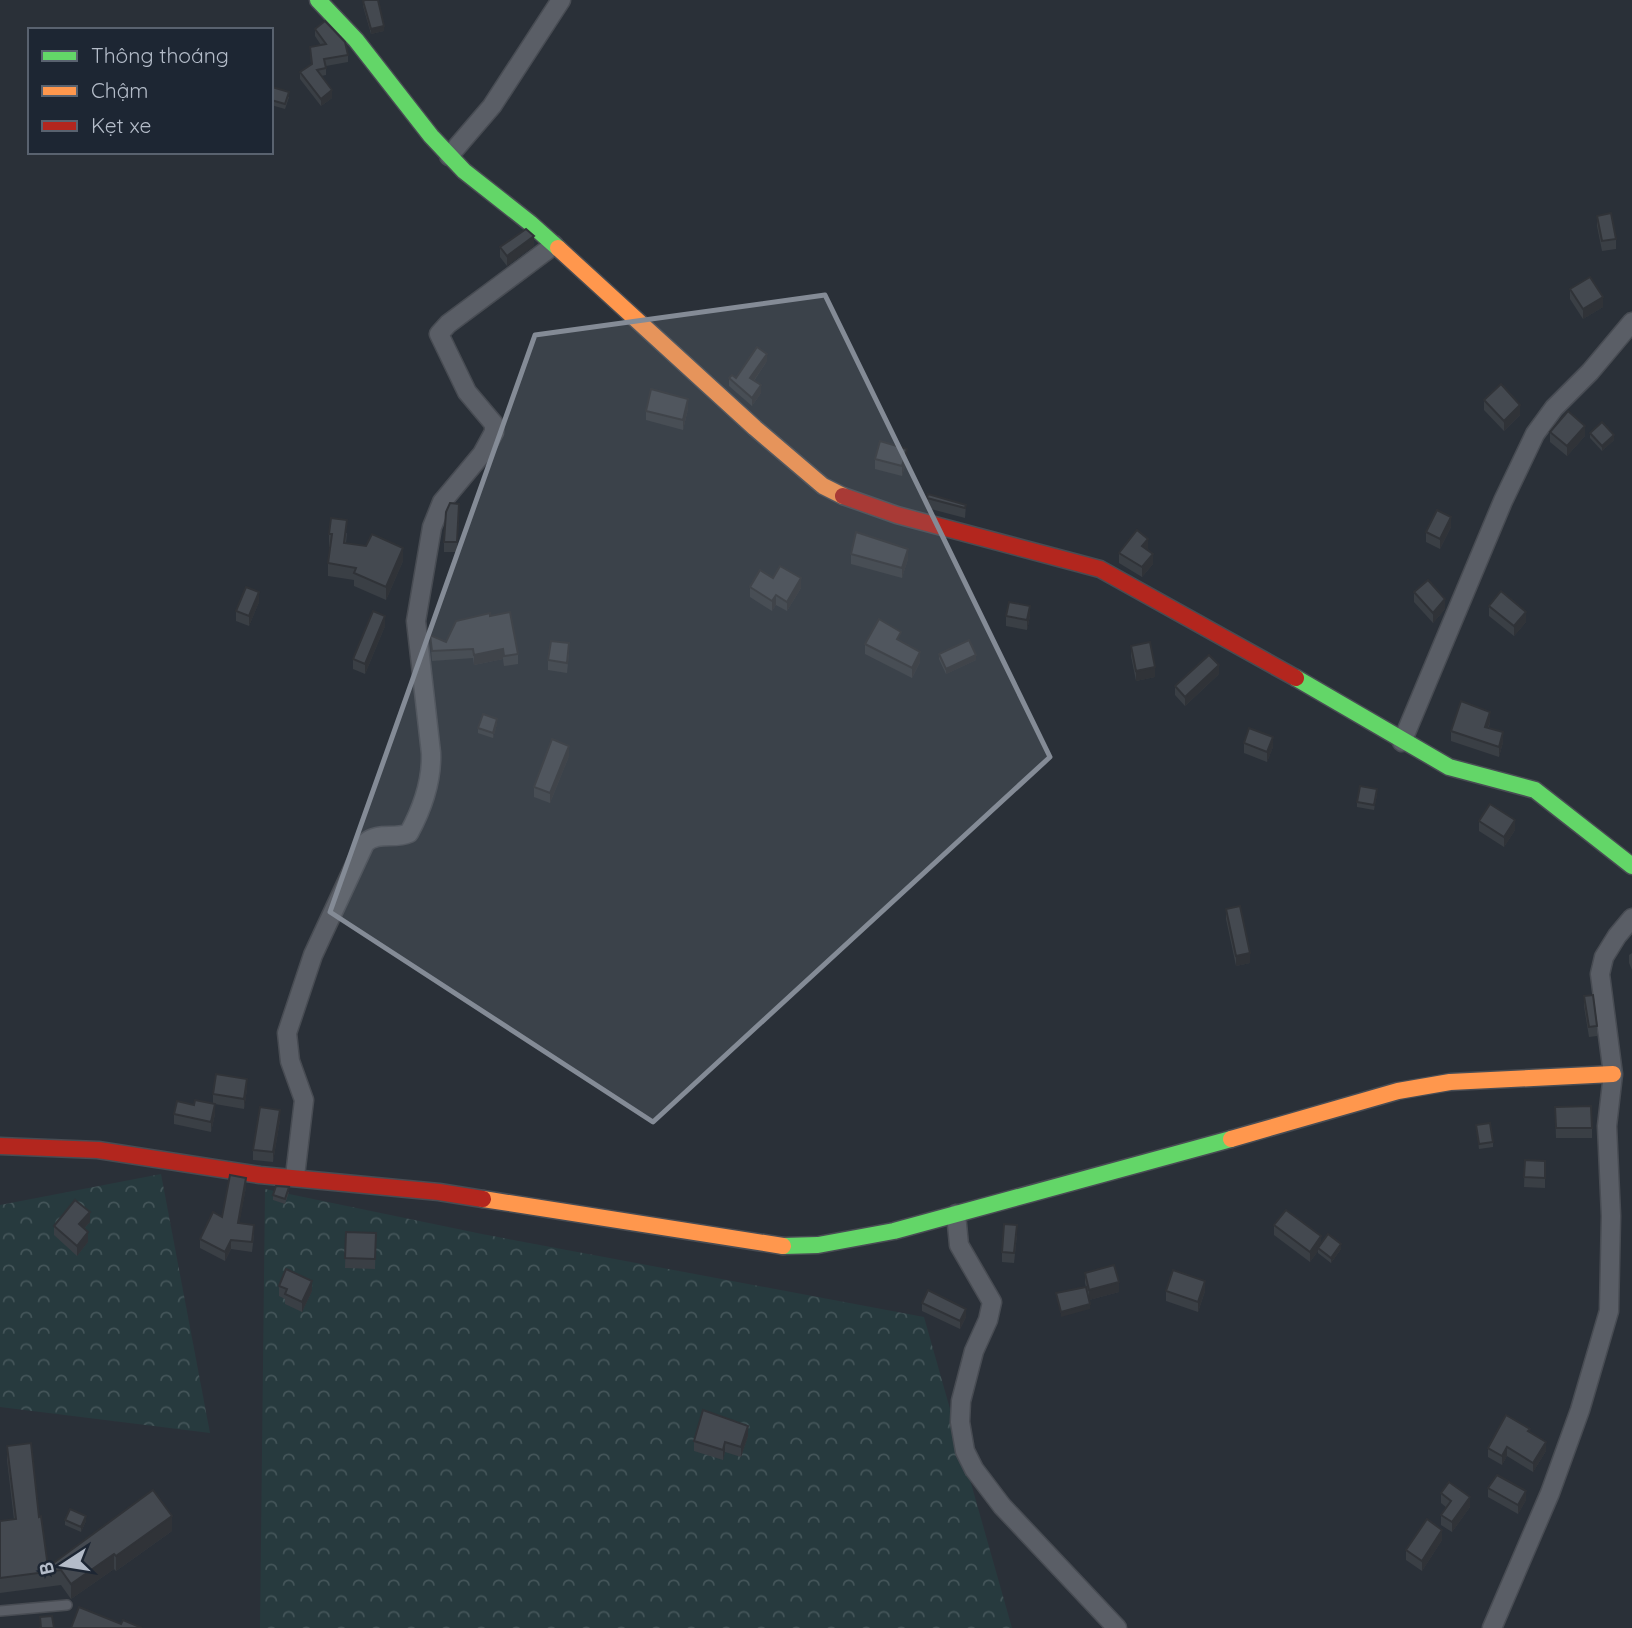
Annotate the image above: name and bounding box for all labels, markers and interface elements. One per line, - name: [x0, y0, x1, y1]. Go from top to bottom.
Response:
- legend: [28, 28, 273, 154]
- text: Thông thoáng: [91, 42, 229, 68]
- text: Chậm: [91, 77, 149, 103]
- text: Kẹt xe: [91, 112, 151, 138]
- north arrow: [28, 1530, 98, 1600]
- text: B: [33, 1560, 59, 1577]

